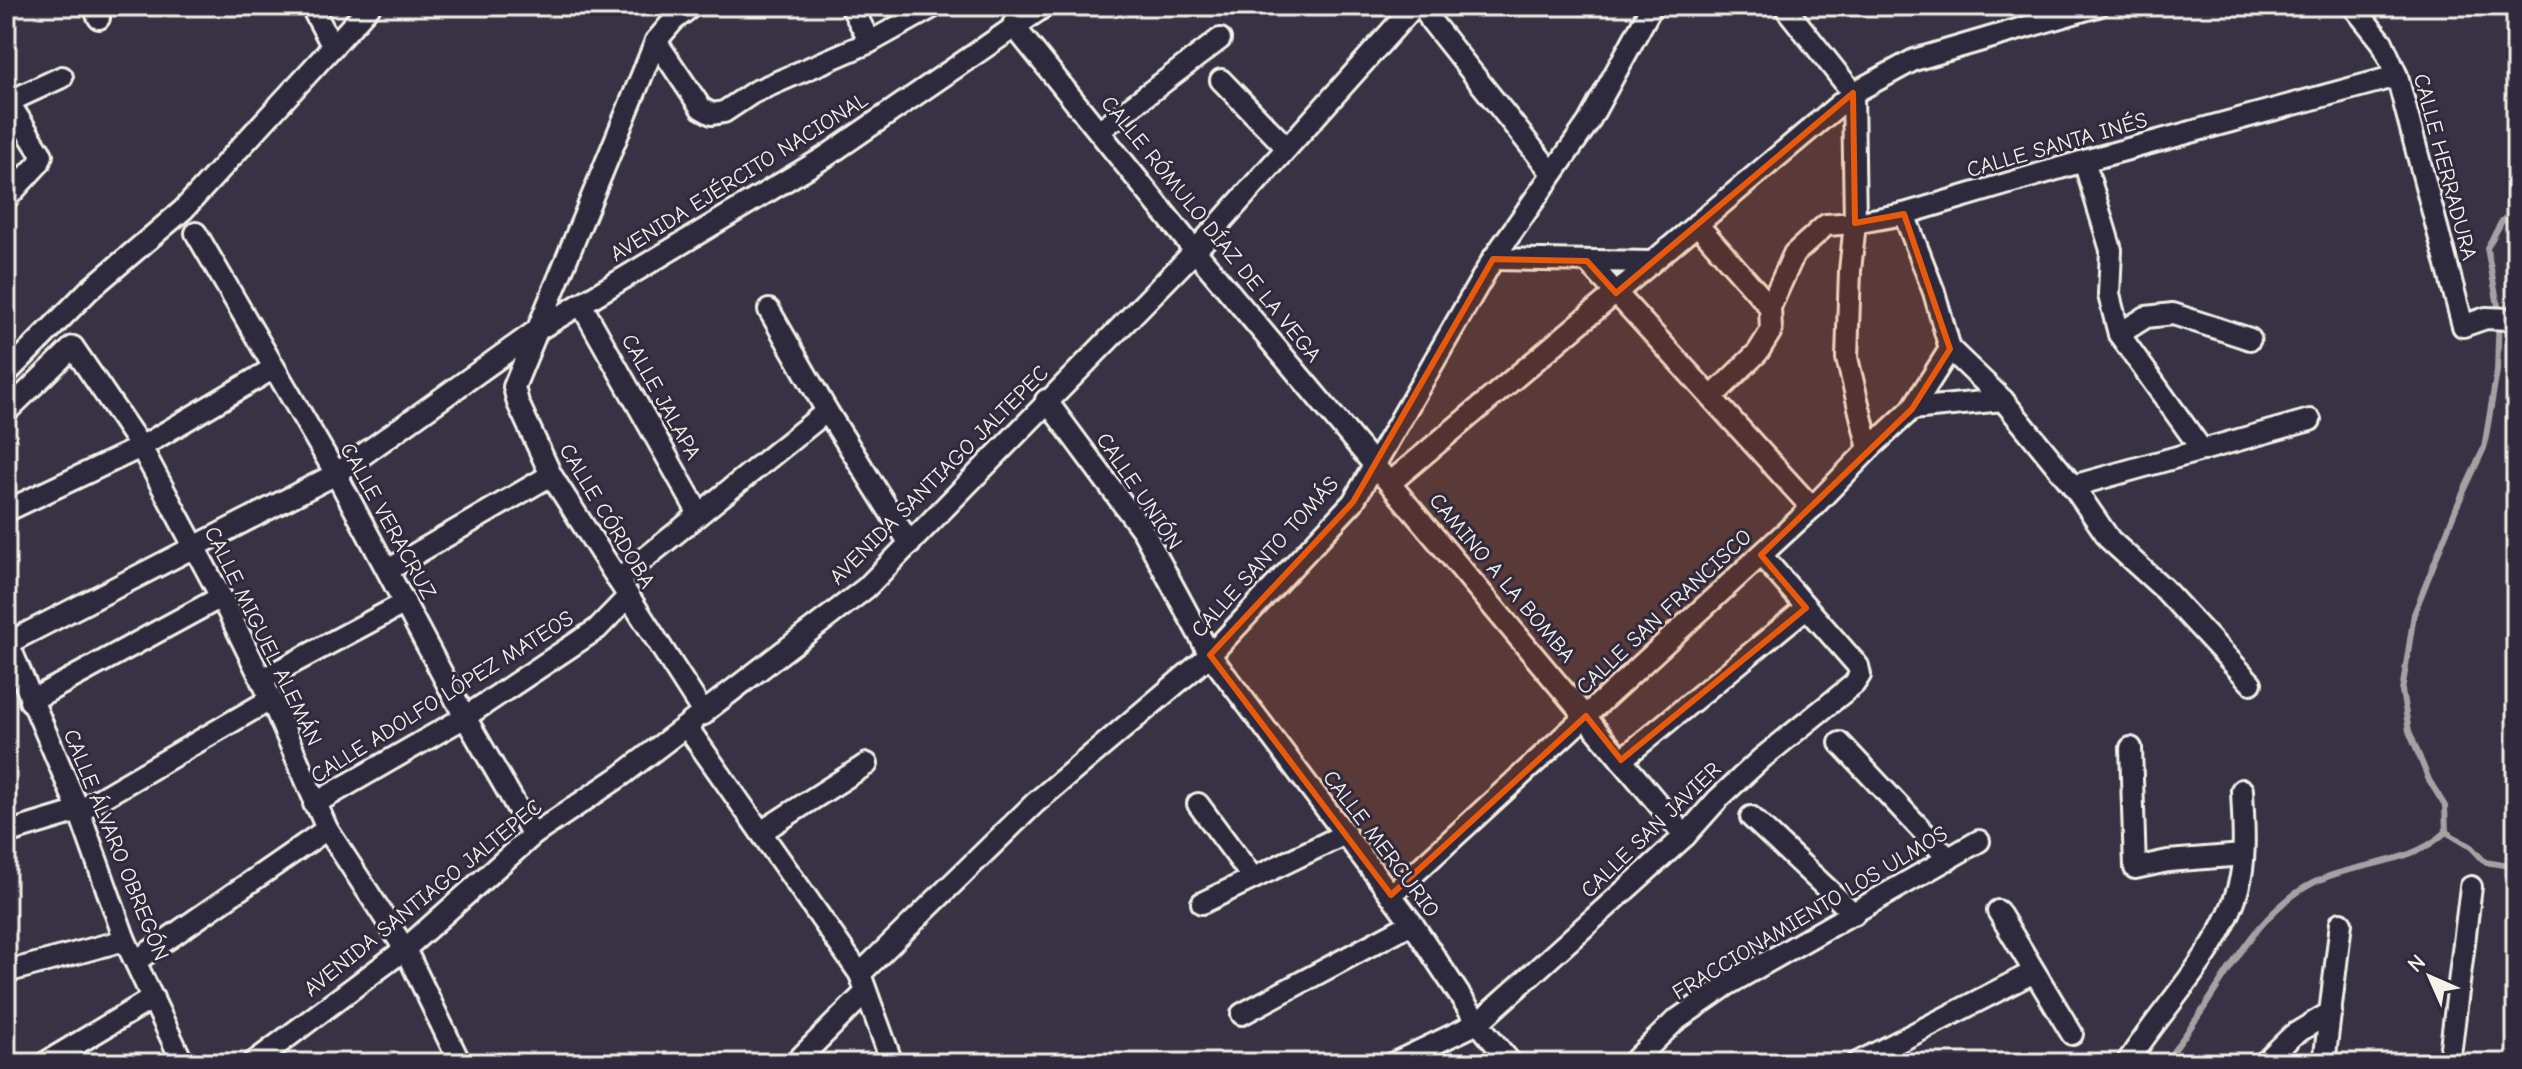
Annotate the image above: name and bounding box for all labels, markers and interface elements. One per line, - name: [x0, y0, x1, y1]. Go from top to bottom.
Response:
- street label: CALLE HERRADURA: [2408, 71, 2482, 263]
- street label: AVENIDA EJÉRCITO NACIONAL: [605, 87, 873, 267]
- street label: CALLE RÓMULO DÍAZ DE LA VEGA: [1095, 91, 1327, 368]
- street label: CALLE SANTA INÉS: [1964, 107, 2150, 183]
- street label: CALLE JALAPA: [616, 330, 706, 465]
- street label: AVENIDA SANTIAGO JALTEPEC: [824, 360, 1054, 590]
- street label: CALLE UNIÓN: [1090, 428, 1188, 554]
- street label: CALLE VERACRUZ: [334, 438, 442, 604]
- street label: CALLE CÓRDOBA: [554, 439, 661, 593]
- street label: CALLE SANTO TOMÁS: [1186, 471, 1344, 643]
- street label: CAMINO A LA BOMBA: [1424, 488, 1581, 668]
- street label: CALLE MIGUEL ALEMÁN: [199, 522, 327, 750]
- street label: CALLE SAN FRANCISCO: [1571, 524, 1757, 700]
- street label: CALLE ADOLFO LÓPEZ MATEOS: [306, 605, 578, 789]
- street label: CALLE ÁLVARO OBREGÓN: [58, 726, 174, 964]
- street label: CALLE SAN JAVIER: [1576, 757, 1726, 903]
- street label: CALLE MERCURIO: [1317, 765, 1445, 923]
- street label: AVENIDA SANTIAGO JALTEPEC: [299, 794, 547, 1002]
- street label: FRACCIONAMIENTO LOS ULMOS: [1668, 820, 1952, 1006]
- north arrow: [2390, 937, 2470, 1017]
- text: N: [2402, 949, 2431, 978]

